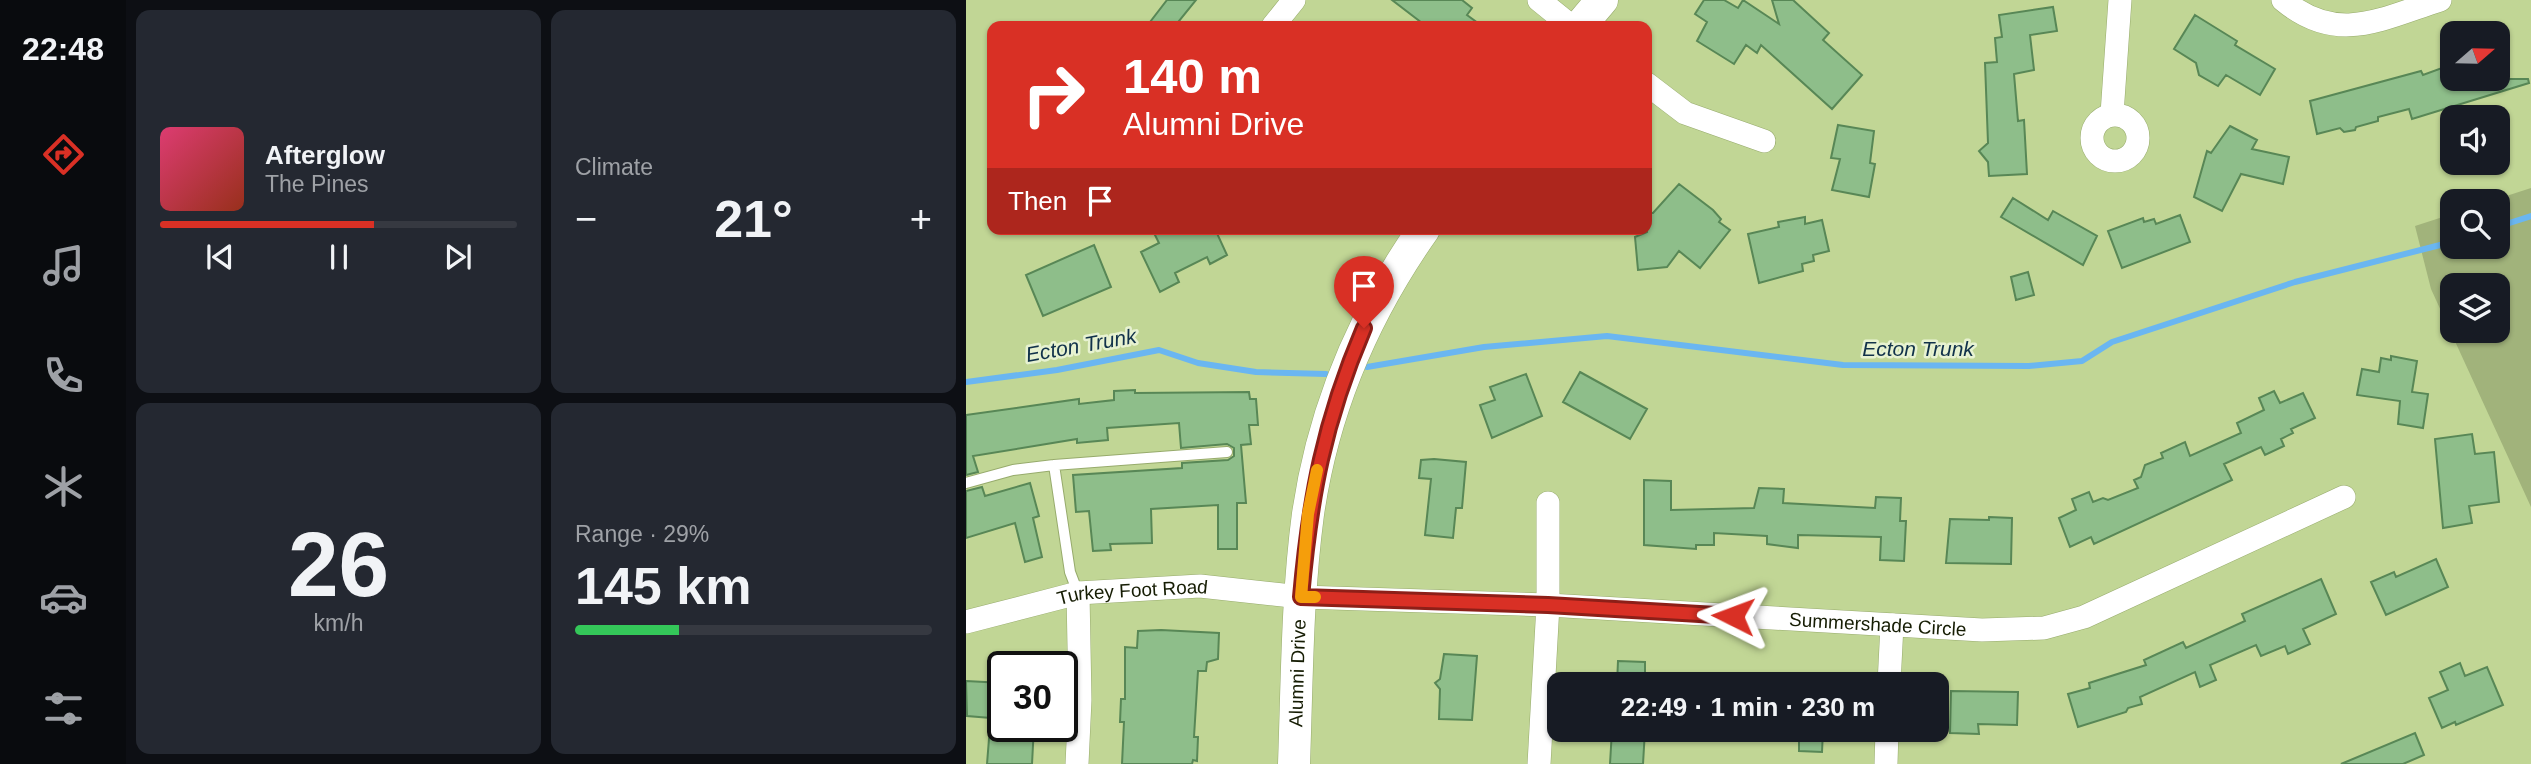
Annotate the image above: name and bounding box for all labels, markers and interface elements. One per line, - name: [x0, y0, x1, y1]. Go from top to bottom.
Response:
- north arrow: [2440, 21, 2510, 91]
- map controls: [2440, 21, 2510, 343]
- text: 22:48: [22, 31, 104, 67]
- icon: right: [1008, 49, 1099, 140]
- text: 140 m: [1123, 49, 1262, 103]
- button: sound: [2440, 105, 2510, 175]
- text: Alumni Drive: [1123, 106, 1304, 142]
- icon: directions: [39, 130, 88, 179]
- text: Afterglow: [265, 140, 385, 170]
- text: Climate: [575, 154, 653, 180]
- text: The Pines: [265, 171, 369, 197]
- icon: arrive: [1081, 182, 1119, 220]
- text: Then: [1008, 186, 1067, 216]
- button: search: [2440, 189, 2510, 259]
- text: 21°: [714, 190, 793, 248]
- text: −: [575, 198, 597, 240]
- text: +: [910, 198, 932, 240]
- icon: previous: [201, 238, 239, 276]
- icon: pause: [320, 238, 358, 276]
- icon: next: [439, 238, 477, 276]
- icon: music: [39, 241, 88, 290]
- pin: [1334, 256, 1394, 328]
- icon: arrive: [1345, 267, 1383, 305]
- button: layers: [2440, 273, 2510, 343]
- water label: Ecton Trunk: [1024, 324, 1139, 366]
- water label: Ecton Trunk: [1862, 337, 1975, 360]
- icon: phone: [39, 351, 88, 400]
- icon: climate: [39, 462, 88, 511]
- text: 26: [288, 514, 389, 615]
- text: Range · 29%: [575, 521, 709, 547]
- text: 145 km: [575, 557, 751, 615]
- icon: car: [39, 573, 88, 622]
- street label: Turkey Foot Road: [1055, 575, 1209, 609]
- position arrow: [1696, 579, 1770, 653]
- street label: Summershade Circle: [1789, 608, 1967, 640]
- text: km/h: [314, 610, 363, 636]
- street label: Alumni Drive: [1285, 619, 1309, 727]
- speed limit sign: 30: [987, 651, 1078, 742]
- icon: filters: [39, 684, 88, 733]
- text: 22:49 · 1 min · 230 m: [1621, 692, 1875, 722]

